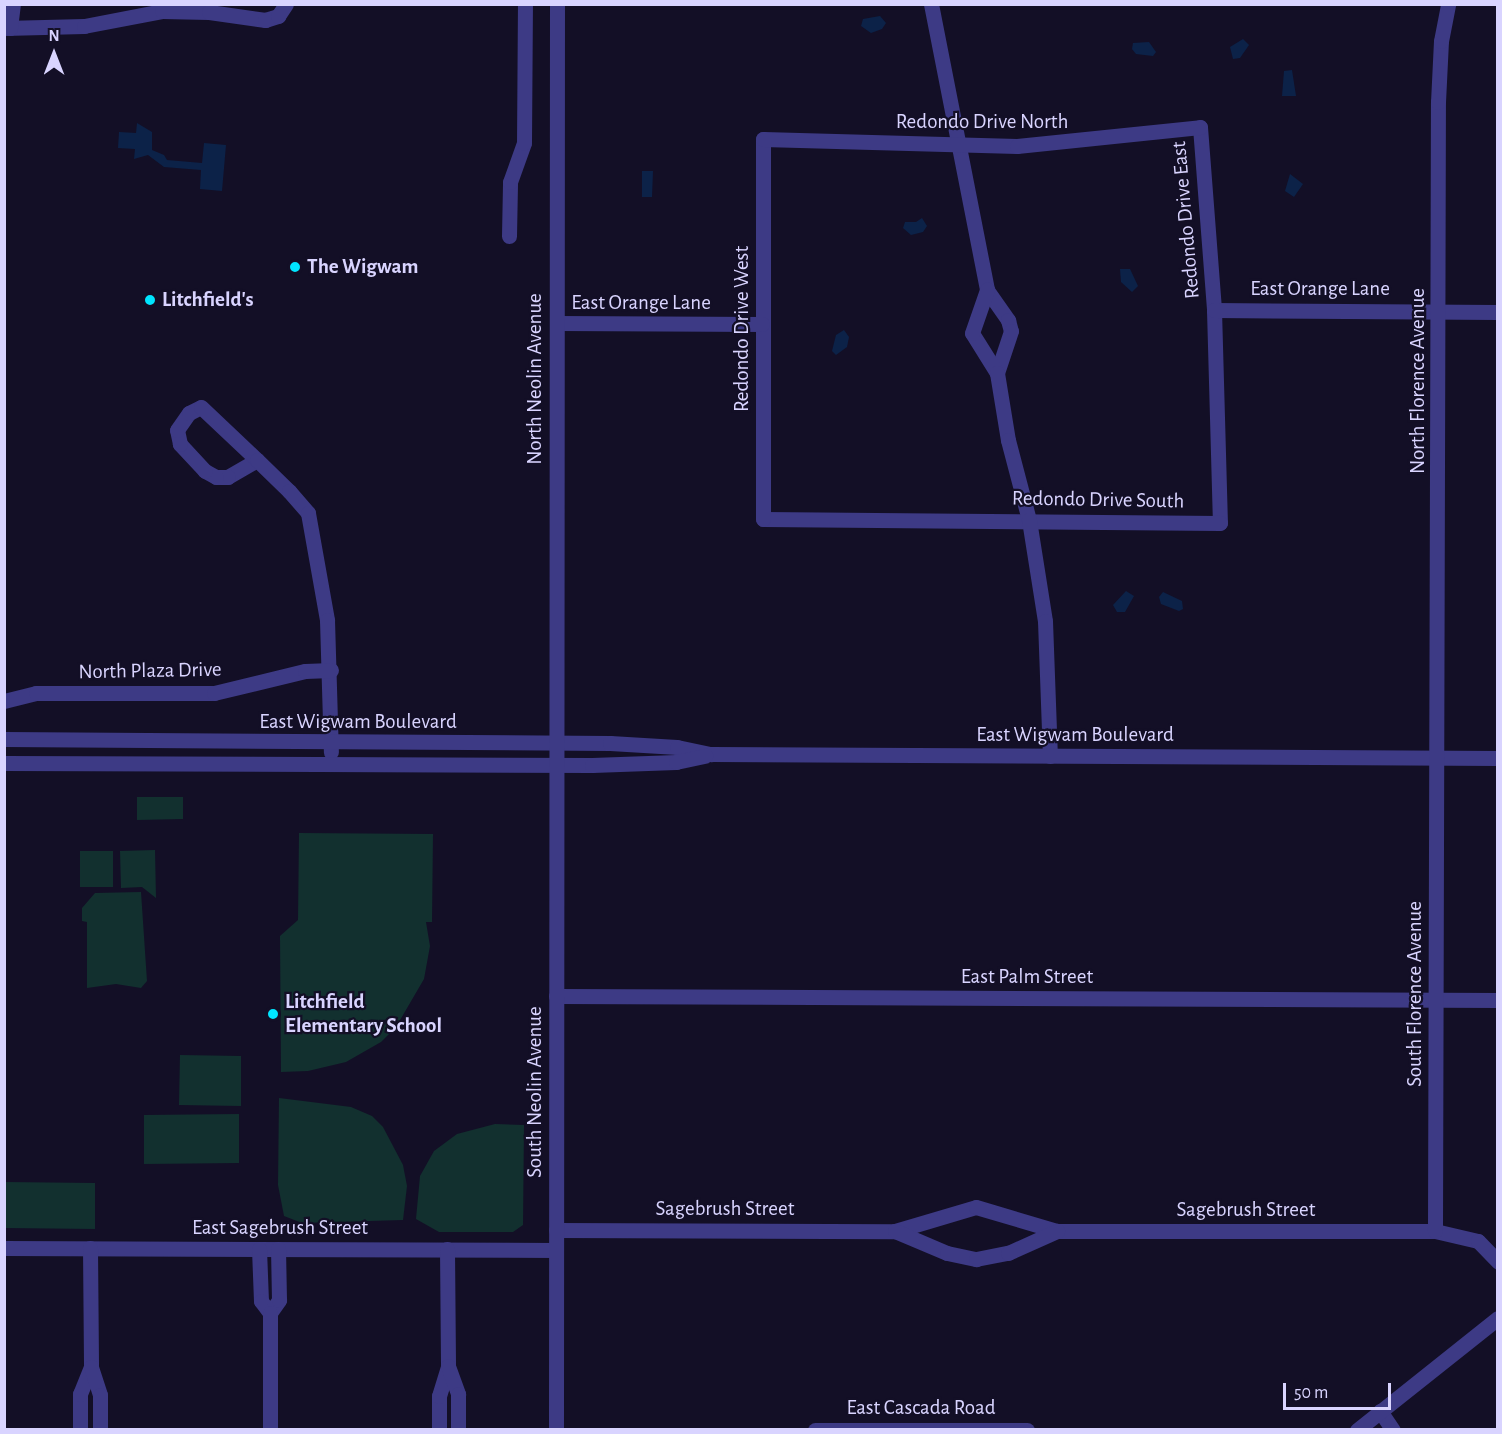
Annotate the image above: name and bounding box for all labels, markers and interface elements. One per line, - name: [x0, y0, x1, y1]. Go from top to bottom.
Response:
- north arrow: [24, 24, 84, 84]
- text: N: [48, 28, 60, 44]
- street label: Redondo Drive North: [896, 109, 1068, 135]
- street label: Redondo Drive East: [1167, 140, 1205, 300]
- street label: Redondo Drive West: [729, 246, 755, 412]
- place label: The Wigwam: [307, 254, 418, 280]
- marker: The Wigwam: [288, 260, 302, 274]
- street label: East Orange Lane: [1250, 276, 1390, 302]
- place label: Litchfield's: [162, 287, 254, 313]
- street label: North Florence Avenue: [1405, 288, 1431, 474]
- street label: East Orange Lane: [571, 290, 711, 316]
- marker: Litchfield's: [143, 293, 157, 307]
- street label: North Neolin Avenue: [522, 293, 548, 465]
- street label: Redondo Drive South: [1012, 486, 1184, 514]
- street label: North Plaza Drive: [78, 657, 222, 685]
- street label: East Wigwam Boulevard: [259, 709, 457, 735]
- street label: East Wigwam Boulevard: [976, 722, 1174, 748]
- street label: South Florence Avenue: [1402, 901, 1428, 1087]
- street label: East Palm Street: [961, 964, 1093, 990]
- place label: Litchfield Elementary School: [285, 989, 442, 1039]
- street label: South Neolin Avenue: [522, 1006, 548, 1178]
- marker: Litchfield Elementary School: [266, 1007, 280, 1021]
- street label: Sagebrush Street: [656, 1196, 794, 1222]
- street label: Sagebrush Street: [1177, 1197, 1315, 1223]
- street label: East Sagebrush Street: [192, 1215, 368, 1241]
- scale bar: [1286, 1371, 1394, 1409]
- text: 50 m: [1294, 1384, 1328, 1402]
- street label: East Cascada Road: [846, 1395, 996, 1421]

